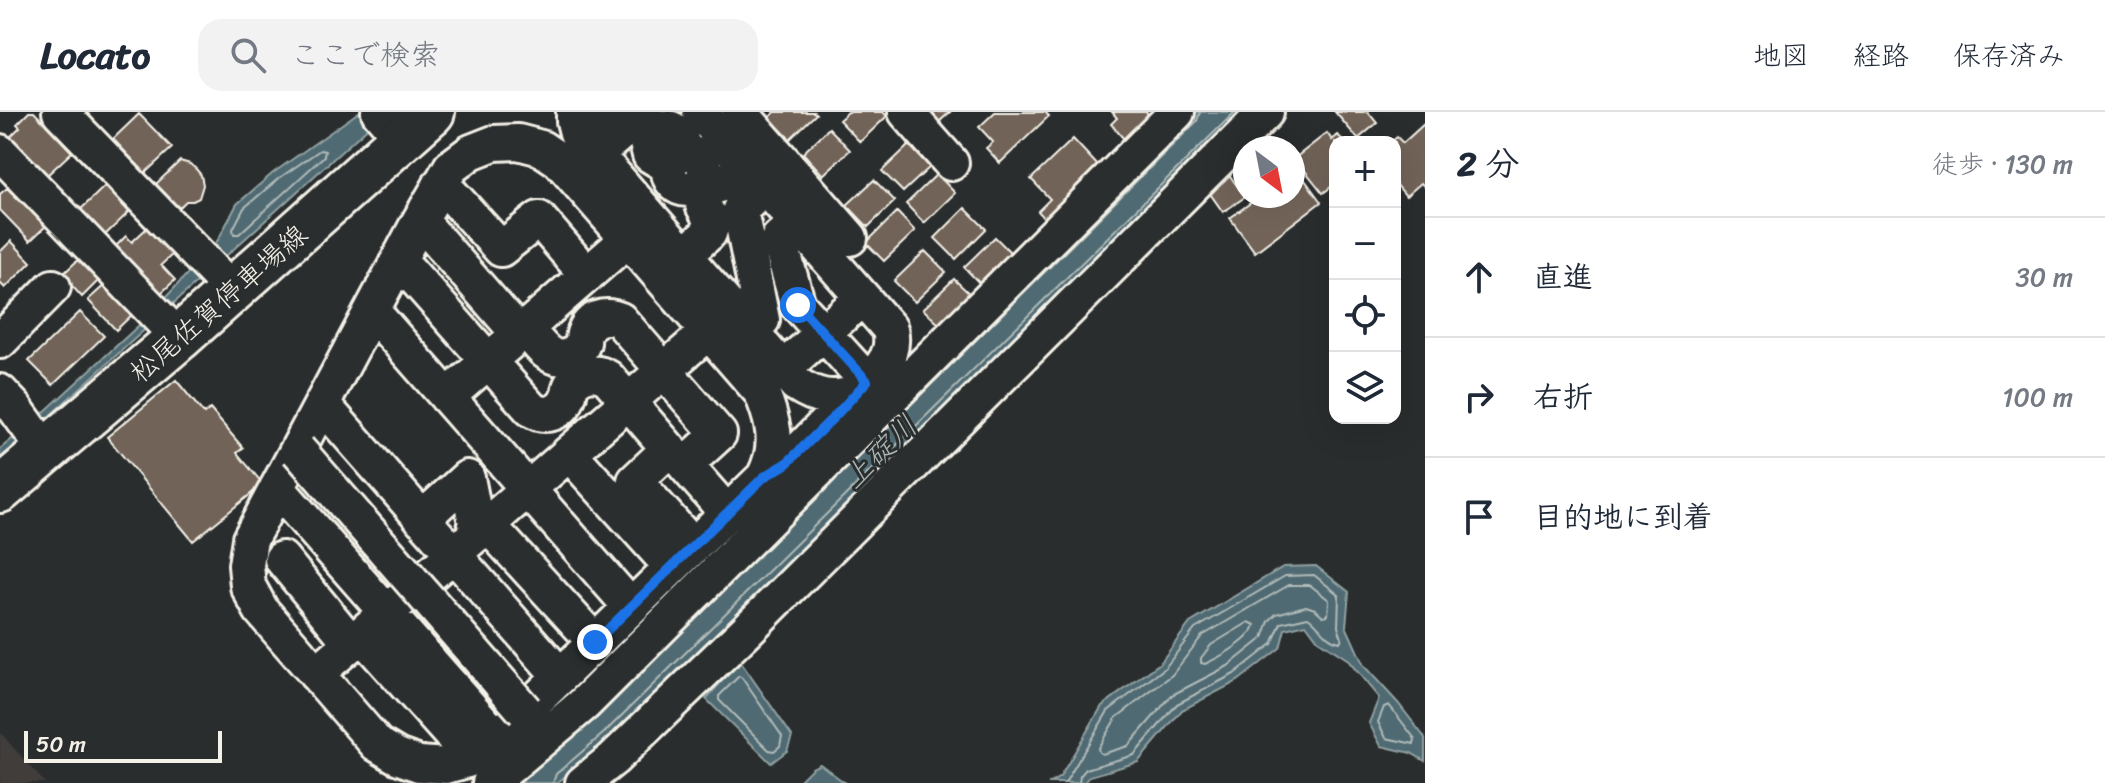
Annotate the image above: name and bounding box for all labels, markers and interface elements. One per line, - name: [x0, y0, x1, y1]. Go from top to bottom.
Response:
- search box: [198, 19, 758, 91]
- text: Locato: [40, 22, 150, 89]
- text: ここで検索: [290, 28, 440, 82]
- text: 地図: [1753, 31, 1809, 80]
- text: 経路: [1853, 31, 1909, 80]
- text: 保存済み: [1953, 31, 2065, 80]
- icon: search: [226, 33, 270, 77]
- text: 2 分: [1457, 134, 1519, 194]
- north arrow: [1233, 136, 1305, 208]
- map controls: [1329, 136, 1401, 424]
- button: +: [1329, 136, 1401, 208]
- text: 徒歩 · 130 m: [1932, 141, 2073, 187]
- button: −: [1329, 208, 1401, 280]
- street label: 松尾佐賀停車場線: [118, 211, 319, 395]
- text: 直進: [1533, 250, 1593, 304]
- text: 30 m: [2016, 254, 2073, 300]
- icon: ahead: [1457, 255, 1501, 299]
- button: locate: [1329, 280, 1401, 352]
- route start: [780, 287, 816, 323]
- button: layers: [1329, 352, 1401, 424]
- text: 右折: [1533, 370, 1593, 424]
- text: 100 m: [2002, 374, 2073, 420]
- icon: right: [1457, 375, 1501, 419]
- water label: 上碇川: [829, 401, 931, 503]
- text: 目的地に到着: [1533, 490, 1713, 544]
- icon: arrive: [1457, 495, 1501, 539]
- route end: [577, 624, 613, 660]
- text: 50 m: [36, 725, 86, 764]
- scale bar: [24, 727, 222, 763]

